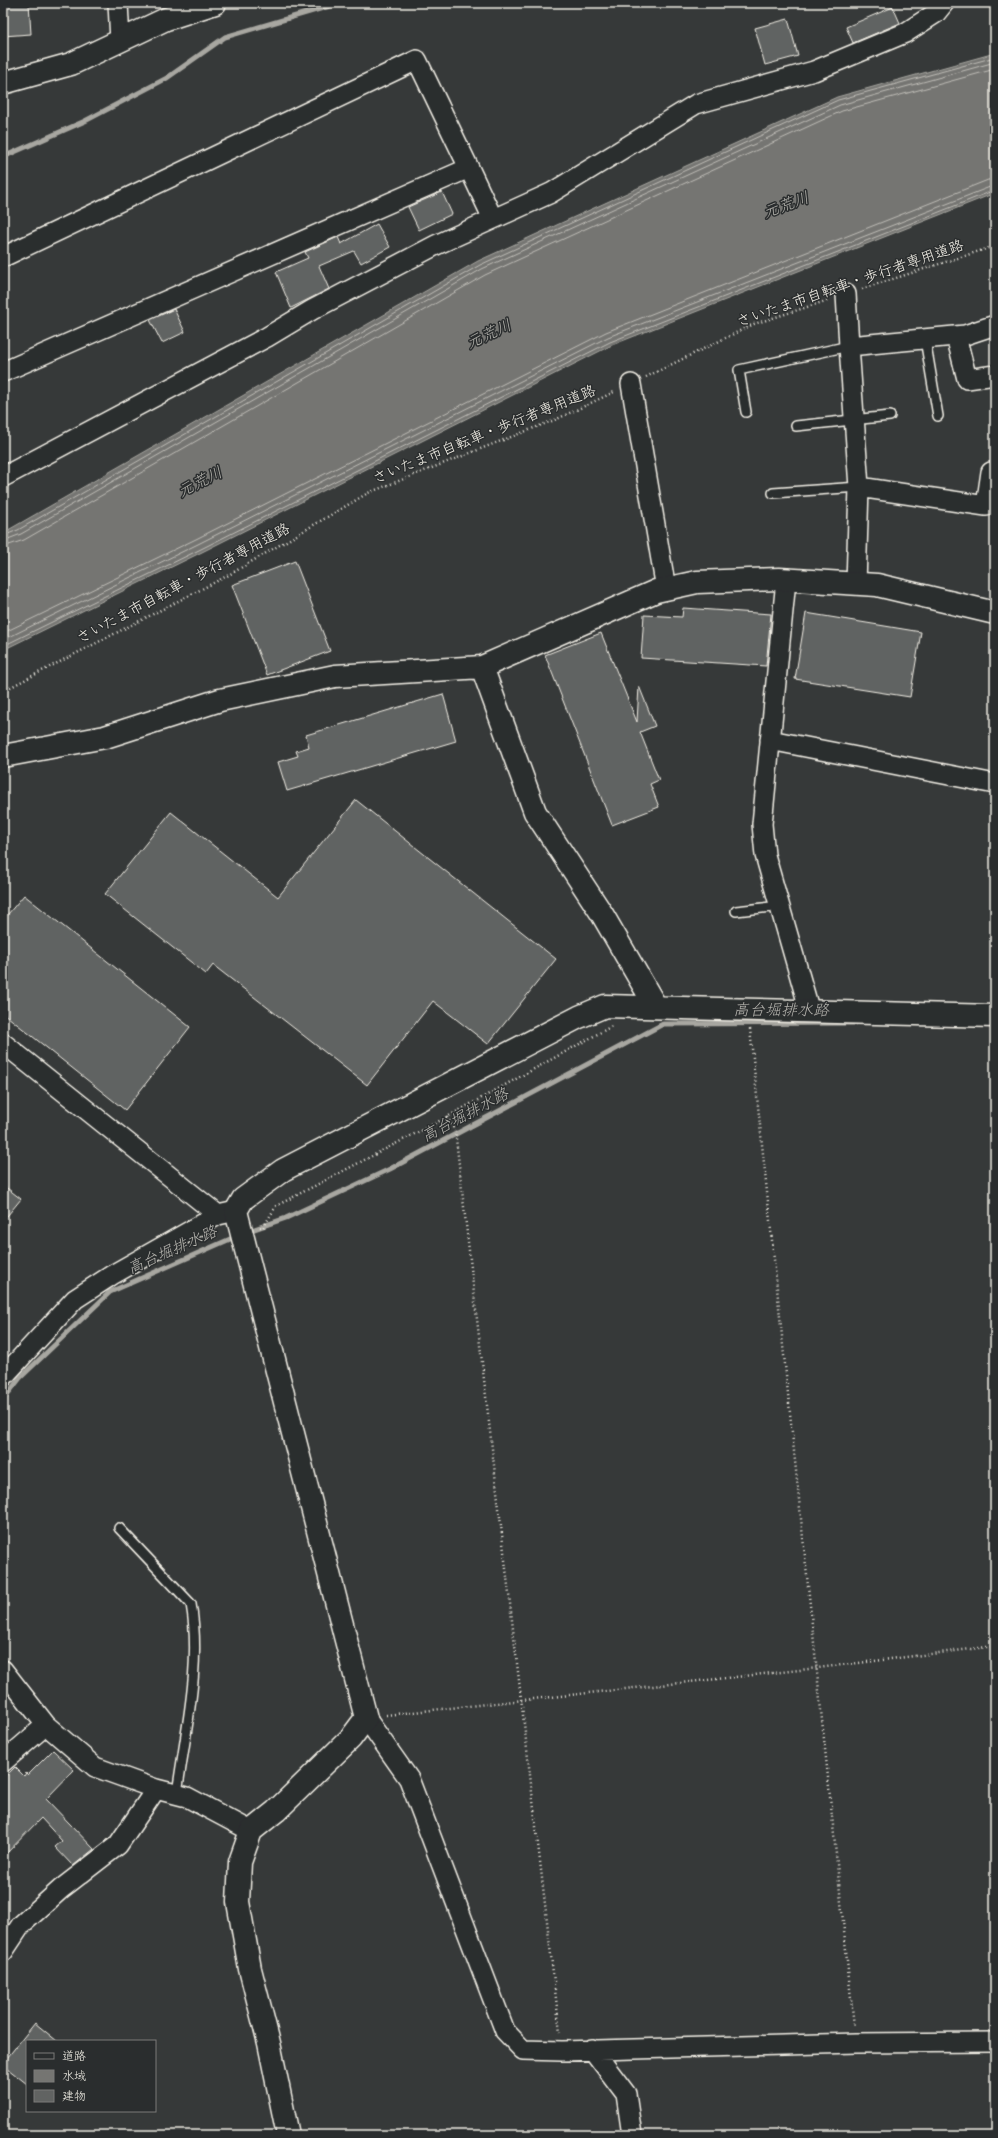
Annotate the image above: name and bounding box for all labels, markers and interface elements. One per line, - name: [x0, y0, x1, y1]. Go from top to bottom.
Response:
- water label: 元荒川: [760, 188, 812, 222]
- street label: さいたま市自転車・歩行者専用道路: [734, 236, 966, 330]
- water label: 元荒川: [463, 316, 515, 352]
- street label: さいたま市自転車・歩行者専用道路: [370, 381, 598, 487]
- water label: 元荒川: [175, 463, 225, 501]
- street label: さいたま市自転車・歩行者専用道路: [73, 519, 293, 647]
- water label: 高台堀排水路: [733, 1001, 830, 1019]
- water label: 高台堀排水路: [418, 1084, 512, 1145]
- water label: 高台堀排水路: [124, 1222, 220, 1278]
- legend: [26, 2040, 156, 2112]
- text: 道路: [62, 2049, 86, 2063]
- text: 水域: [62, 2069, 86, 2083]
- text: 建物: [62, 2089, 86, 2103]

